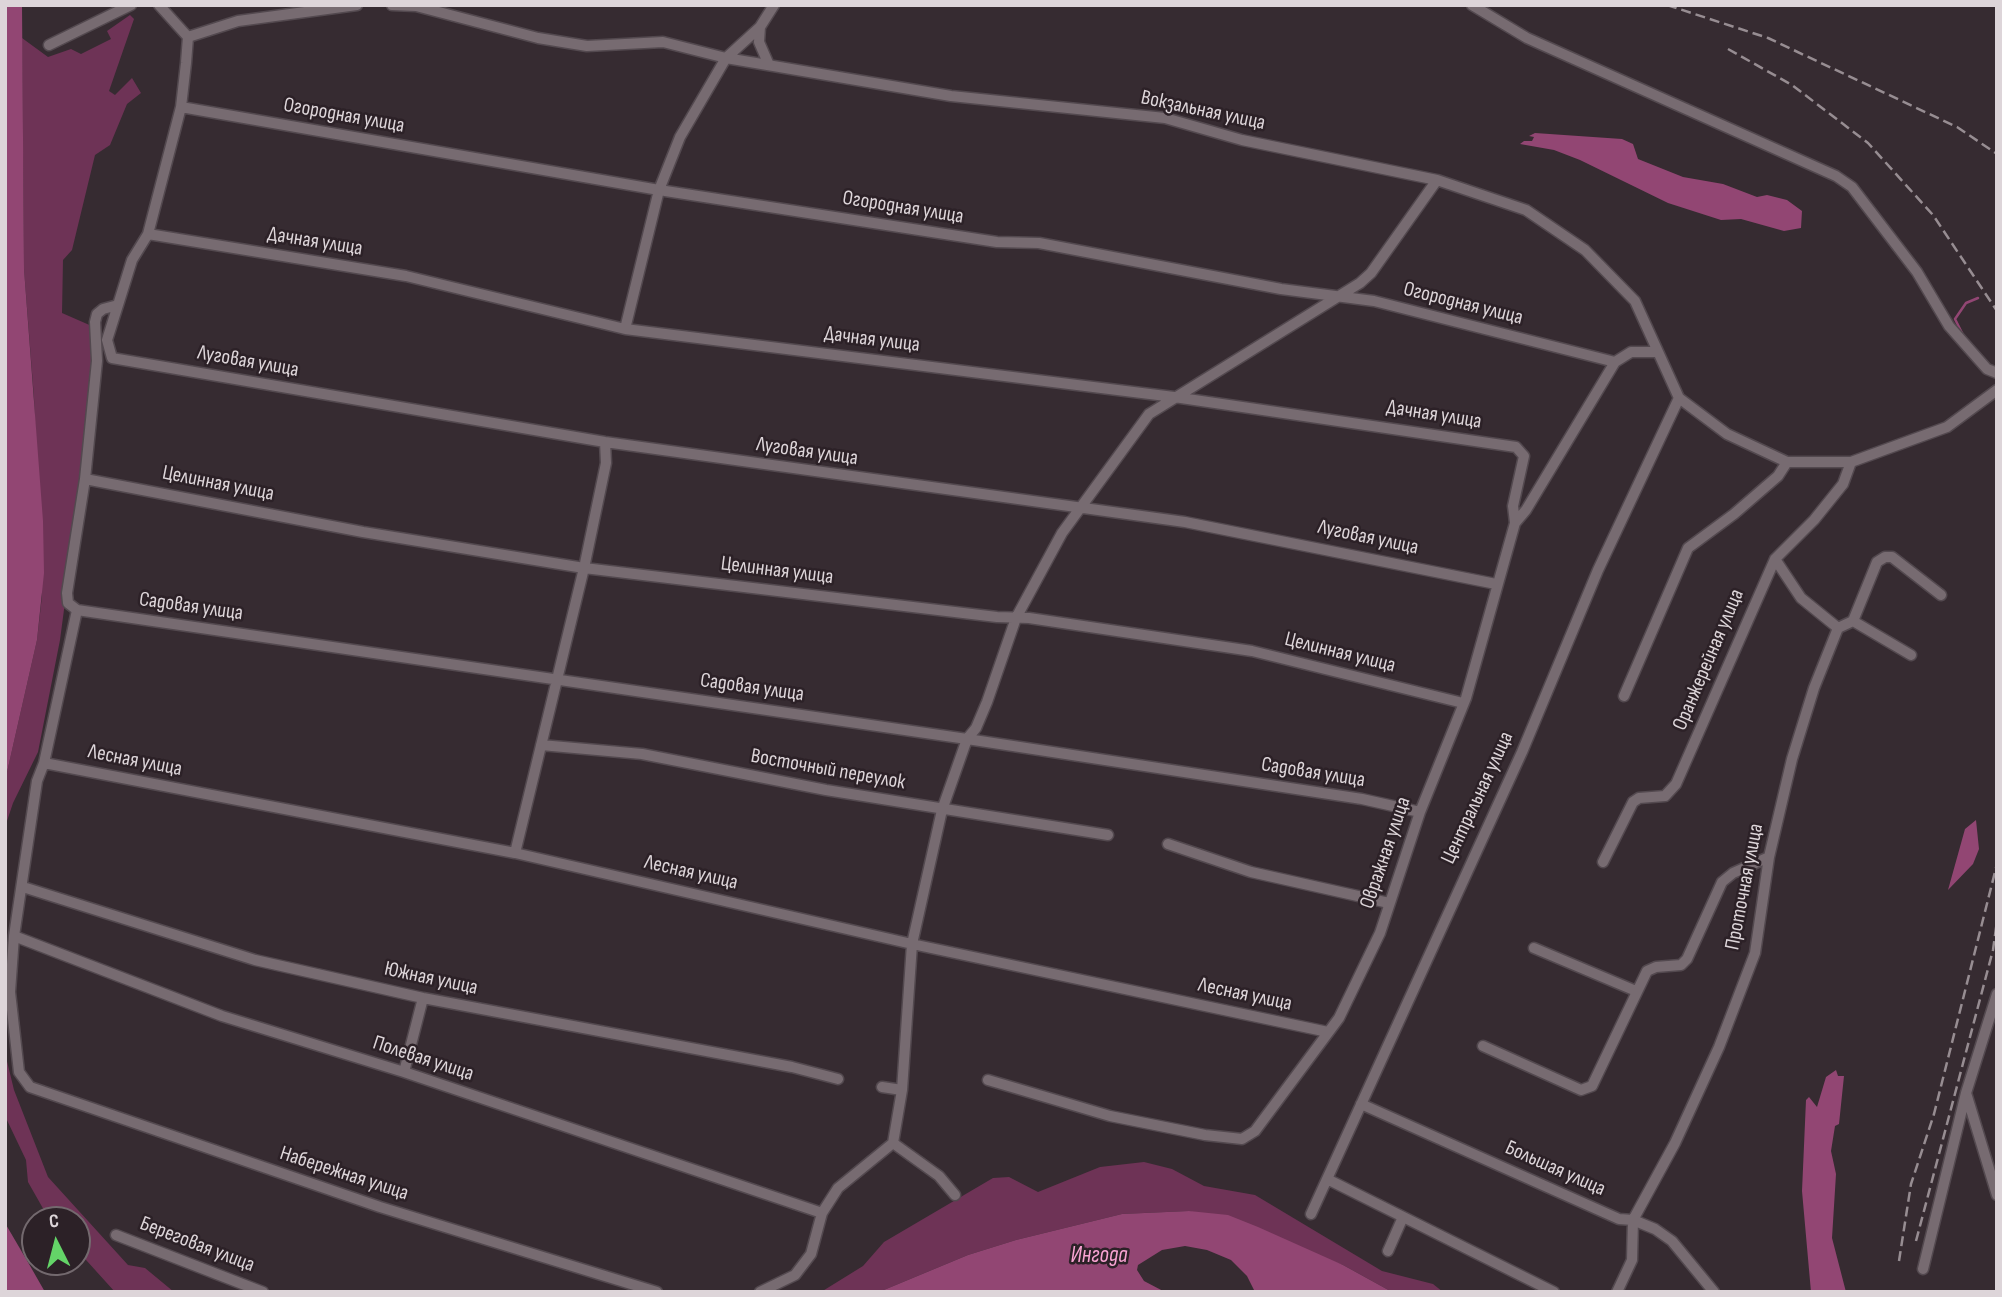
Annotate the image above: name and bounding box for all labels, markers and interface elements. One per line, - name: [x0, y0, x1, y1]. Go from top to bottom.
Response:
- street label: Вокзальная улица: [1139, 86, 1267, 136]
- street label: Огородная улица: [282, 93, 406, 139]
- street label: Огородная улица: [841, 186, 965, 230]
- street label: Дачная улица: [266, 222, 364, 262]
- street label: Огородная улица: [1401, 277, 1525, 331]
- street label: Дачная улица: [823, 322, 921, 358]
- street label: Луговая улица: [195, 341, 301, 383]
- street label: Дачная улица: [1385, 395, 1483, 435]
- street label: Луговая улица: [755, 432, 859, 472]
- street label: Целинная улица: [160, 461, 276, 507]
- street label: Луговая улица: [1315, 515, 1421, 561]
- street label: Целинная улица: [719, 552, 835, 590]
- street label: Оранжерейная улица: [1668, 586, 1750, 734]
- street label: Садовая улица: [137, 587, 245, 627]
- street label: Целинная улица: [1282, 627, 1398, 679]
- street label: Садовая улица: [698, 668, 806, 708]
- street label: Центральная улица: [1436, 728, 1520, 868]
- street label: Лесная улица: [86, 740, 184, 782]
- street label: Восточный переулок: [749, 744, 907, 796]
- street label: Садовая улица: [1259, 752, 1367, 794]
- street label: Овражная улица: [1355, 794, 1417, 912]
- street label: Проточная улица: [1720, 822, 1770, 952]
- street label: Лесная улица: [642, 850, 740, 896]
- street label: Южная улица: [382, 957, 480, 1001]
- street label: Лесная улица: [1196, 973, 1294, 1017]
- street label: Полевая улица: [369, 1031, 477, 1087]
- street label: Большая улица: [1501, 1136, 1609, 1202]
- street label: Набережная улица: [276, 1141, 412, 1207]
- north arrow: [21, 1206, 91, 1276]
- text: С: [48, 1210, 60, 1234]
- street label: Береговая улица: [136, 1212, 258, 1278]
- water label: Ингода: [1070, 1242, 1128, 1270]

